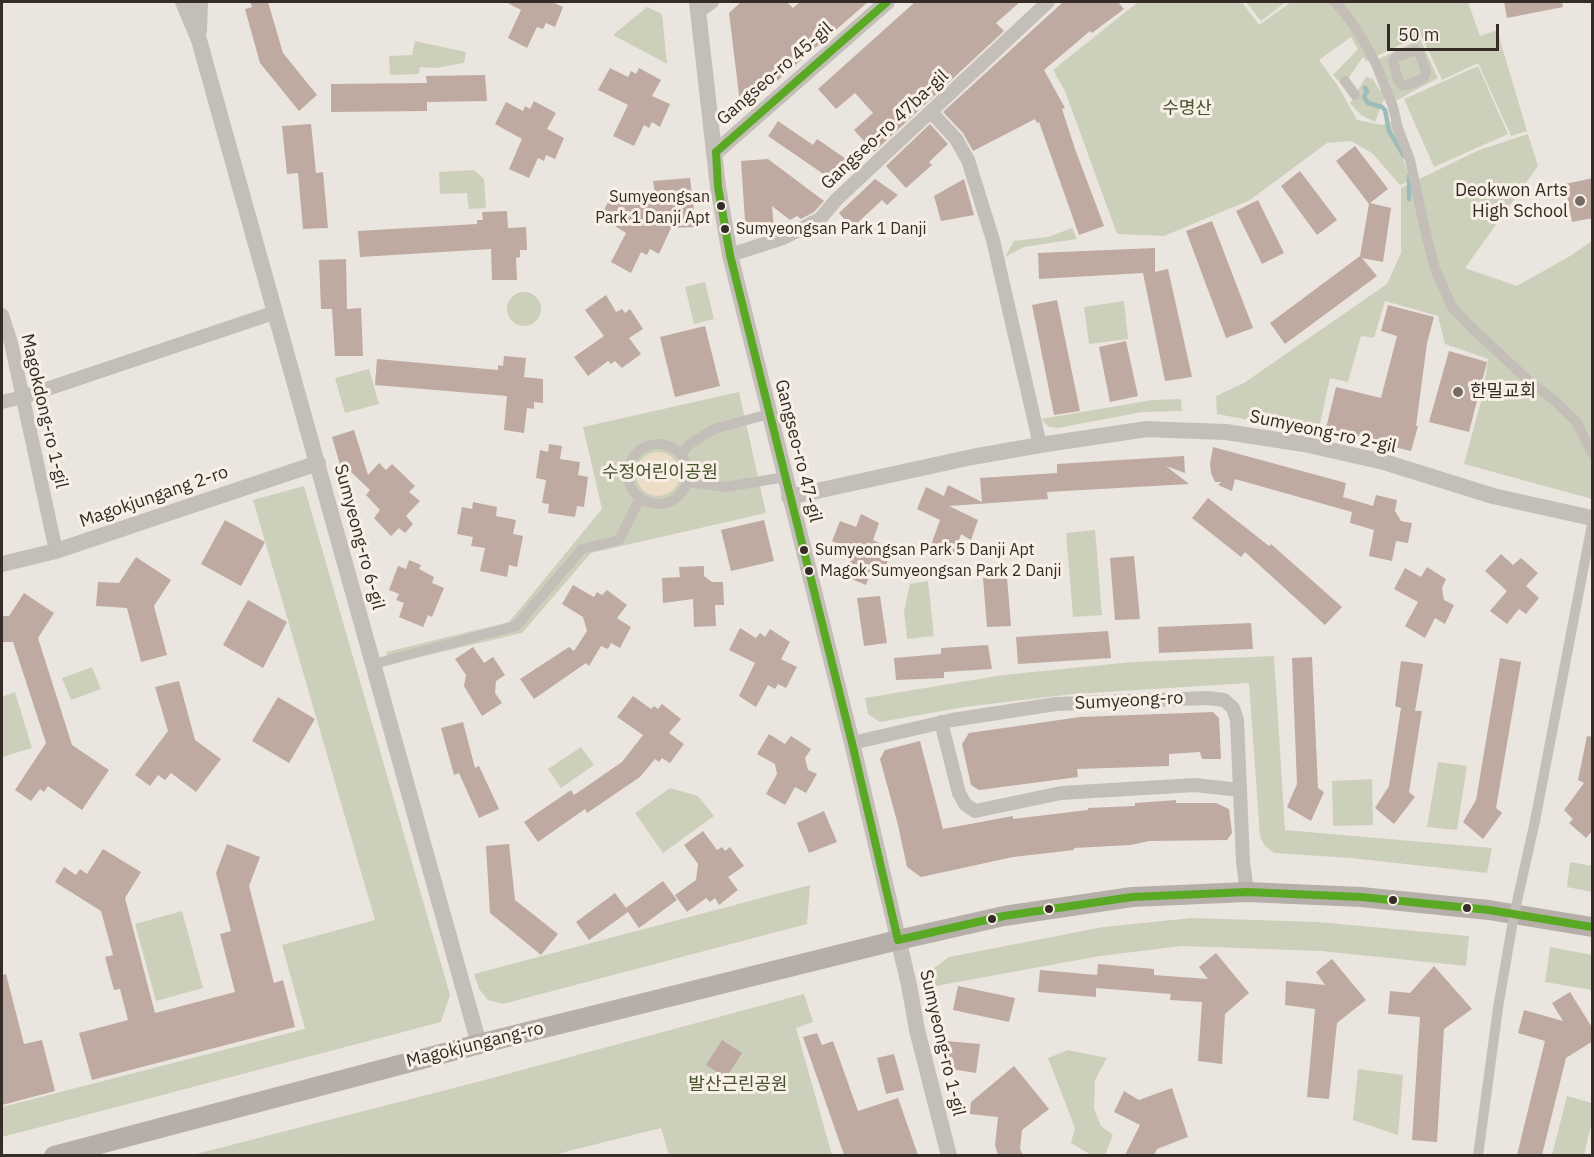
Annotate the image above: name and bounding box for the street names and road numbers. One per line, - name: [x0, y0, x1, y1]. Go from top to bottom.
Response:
- street label: Gangseo-ro 45-gil: [713, 18, 837, 130]
- street label: Gangseo-ro 47ba-gil: [817, 65, 953, 195]
- street label: Magokdong-ro 1-gil: [16, 332, 72, 490]
- street label: Gangseo-ro 47-gil: [770, 377, 826, 525]
- street label: Sumyeong-ro 2-gil: [1248, 406, 1398, 458]
- street label: Magokjungang 2-ro: [77, 461, 231, 533]
- street label: Sumyeong-ro 6-gil: [329, 462, 389, 612]
- street label: Sumyeong-ro: [1074, 687, 1184, 715]
- street label: Sumyeong-ro 1-gil: [915, 968, 969, 1118]
- street label: Magokjungang-ro: [404, 1018, 546, 1072]

